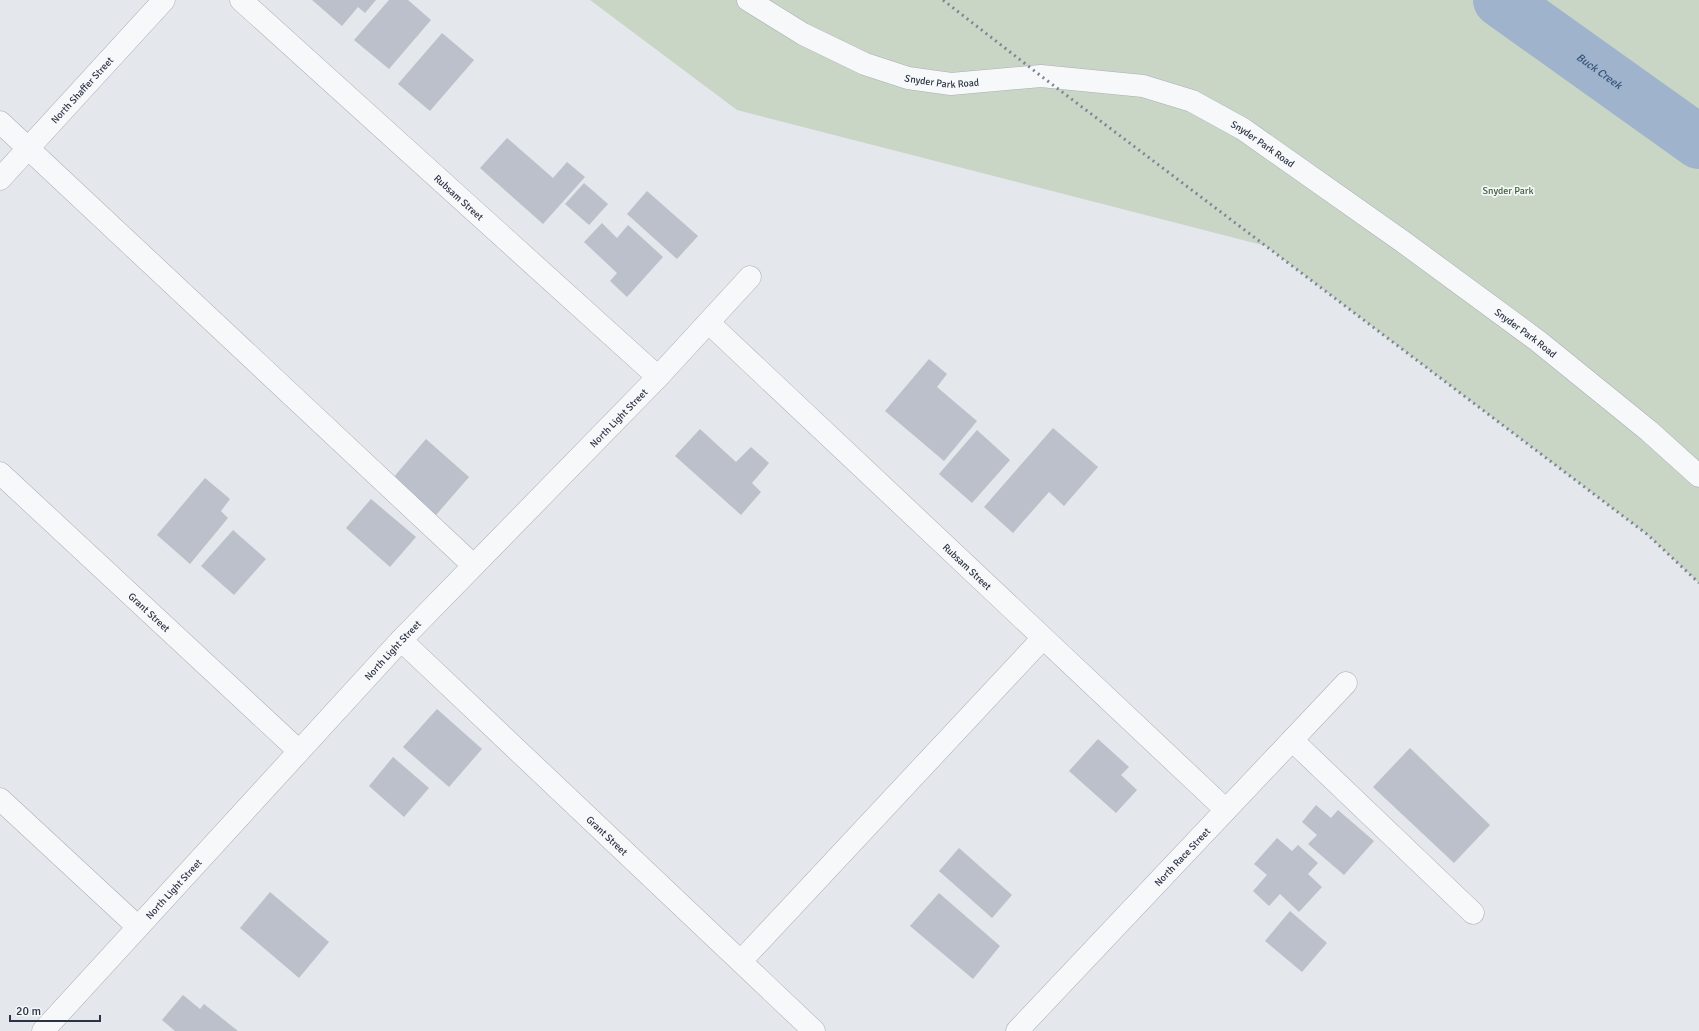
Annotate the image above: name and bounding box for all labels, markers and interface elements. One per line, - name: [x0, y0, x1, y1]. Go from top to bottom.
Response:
- water label: Buck Creek: [1574, 51, 1626, 93]
- street label: North Shaffer Street: [49, 54, 116, 126]
- street label: Snyder Park Road: [903, 72, 980, 91]
- street label: Snyder Park Road: [1228, 118, 1296, 170]
- street label: Rubsam Street: [431, 173, 486, 224]
- park label: Snyder Park: [1483, 185, 1533, 197]
- street label: Snyder Park Road: [1492, 306, 1559, 361]
- street label: North Light Street: [588, 386, 651, 450]
- street label: Rubsam Street: [940, 541, 994, 593]
- street label: Grant Street: [125, 590, 172, 635]
- street label: North Light Street: [362, 618, 424, 683]
- street label: Grant Street: [583, 814, 630, 859]
- street label: North Race Street: [1152, 825, 1213, 889]
- street label: North Light Street: [144, 856, 205, 922]
- scale bar: [10, 997, 100, 1023]
- text: 20 m: [16, 1004, 41, 1019]

